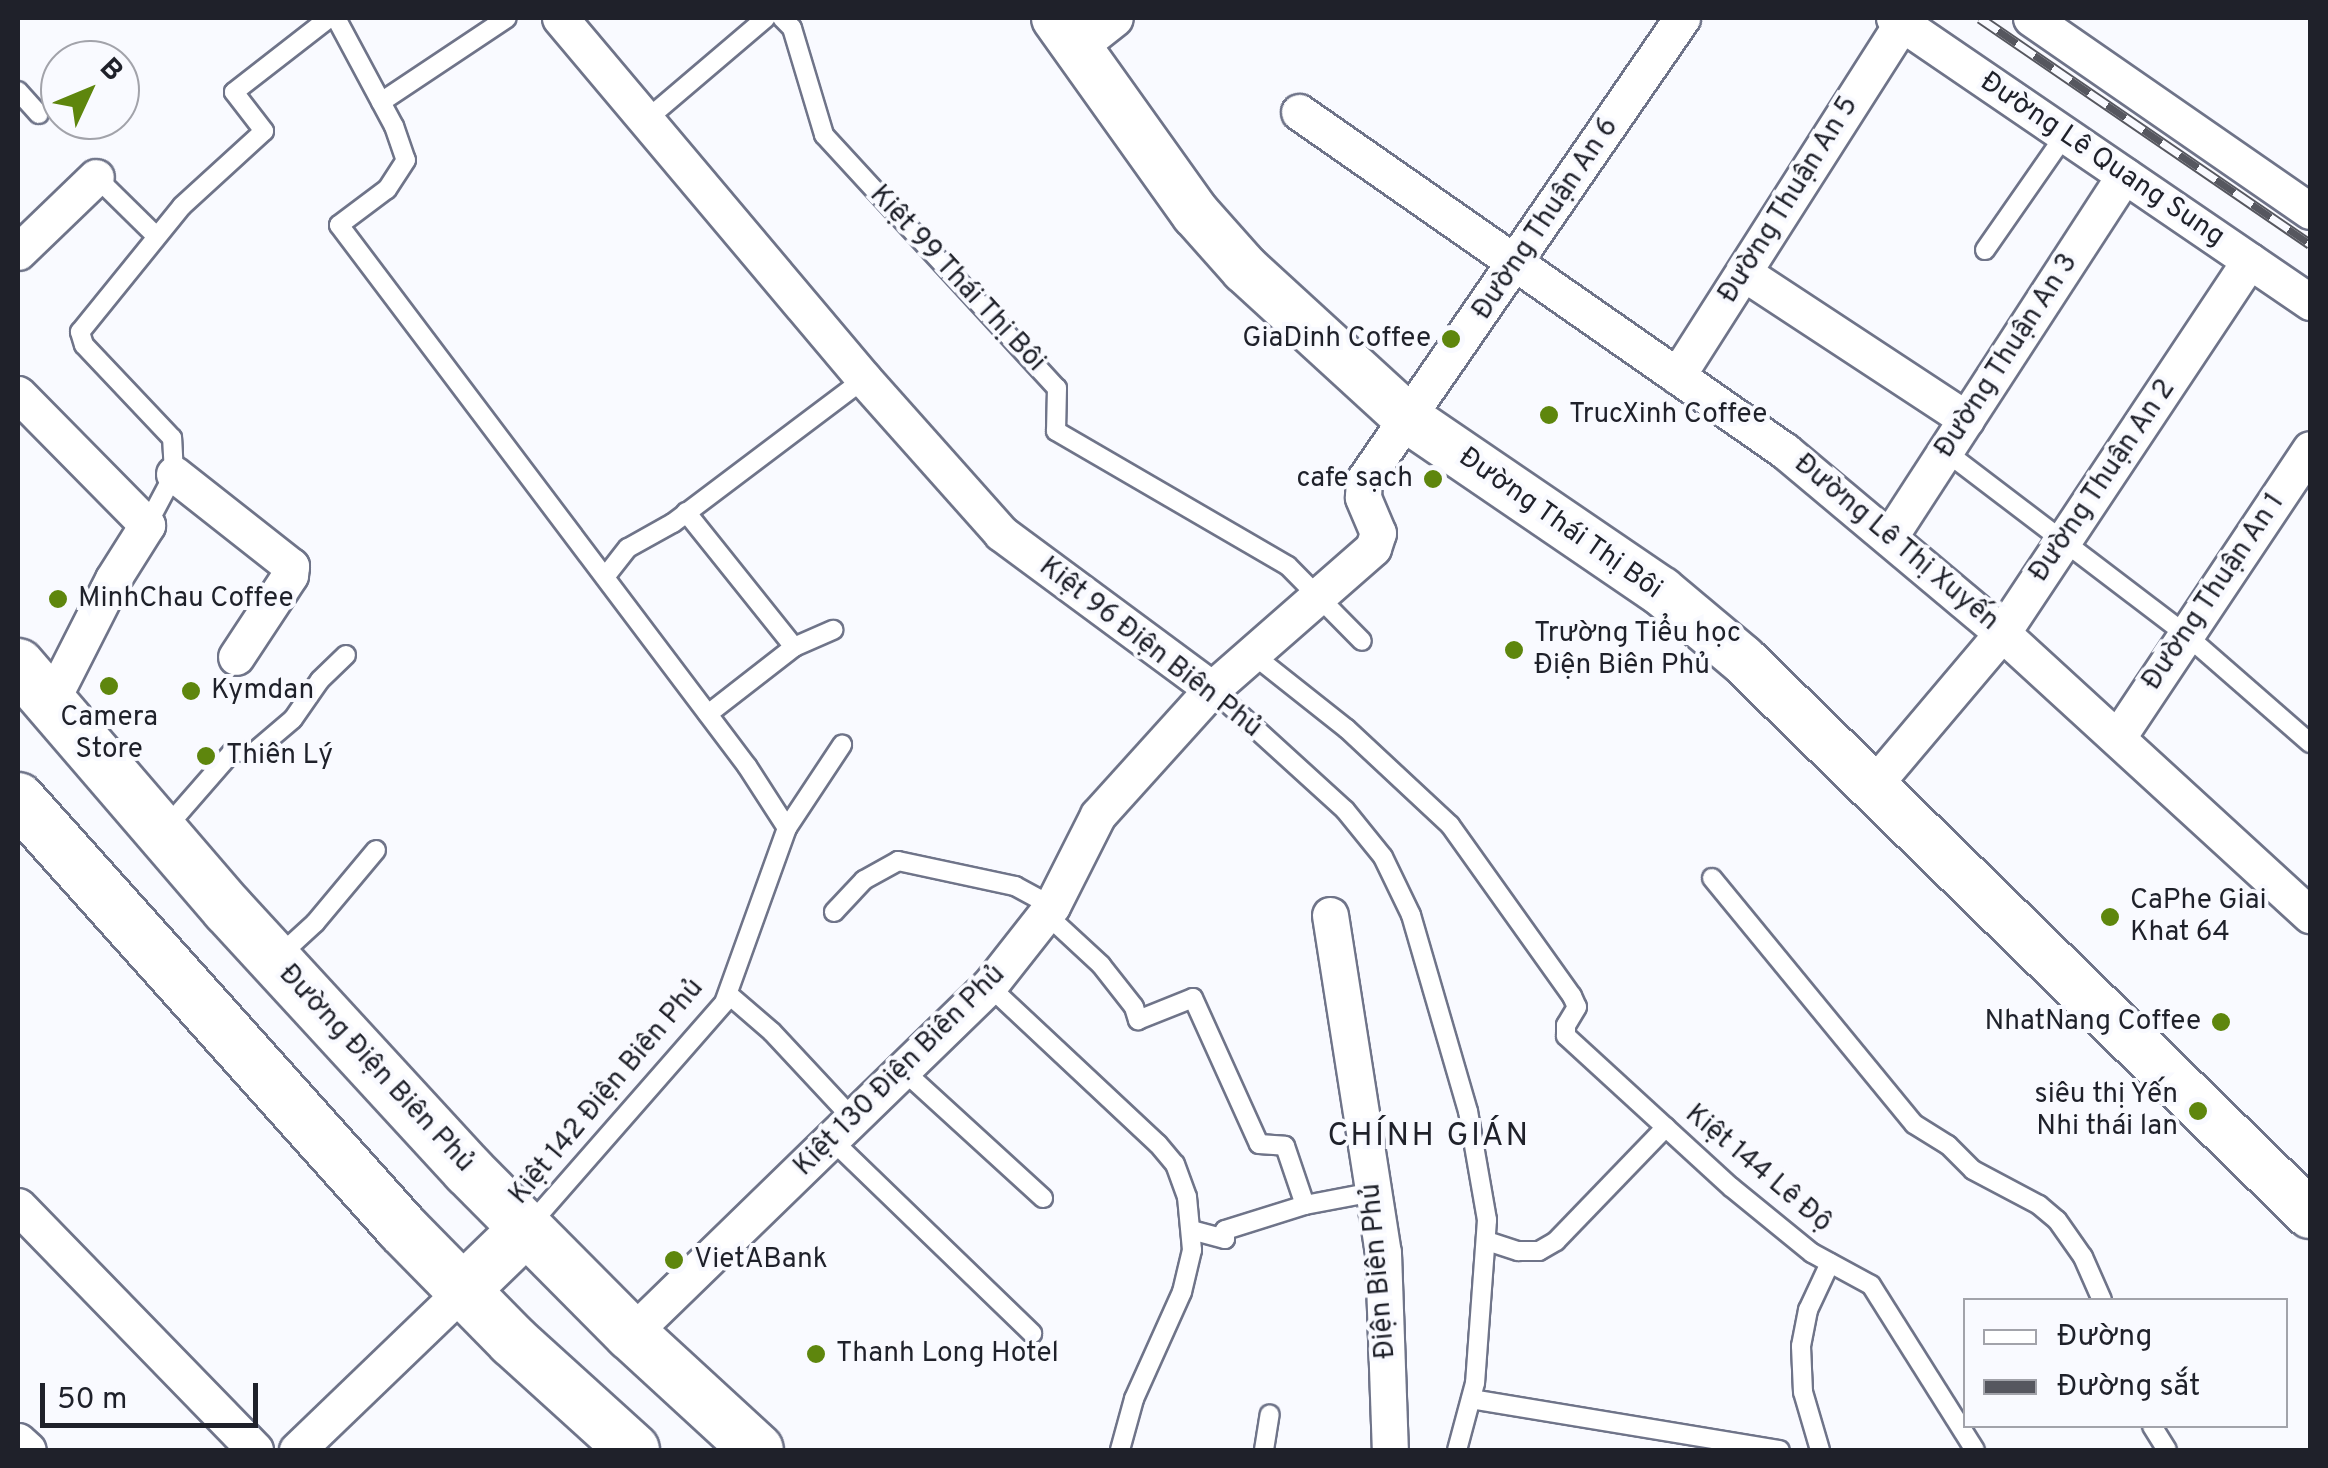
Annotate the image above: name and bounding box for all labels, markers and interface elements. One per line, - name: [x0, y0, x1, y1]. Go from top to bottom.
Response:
- north arrow: [40, 40, 140, 140]
- text: B: [90, 51, 130, 90]
- street label: Đường Lê Quang Sung: [1973, 66, 2231, 254]
- street label: Đường Thuận An 5: [1711, 90, 1867, 310]
- street label: Đường Thuận An 6: [1465, 111, 1627, 327]
- street label: Kiệt 99 Thái Thị Bôi: [861, 178, 1053, 380]
- street label: Đường Thuận An 3: [1928, 247, 2086, 465]
- place label: GiaDinh Coffee: [1242, 322, 1431, 356]
- marker: GiaDinh Coffee: [1440, 328, 1462, 350]
- street label: Đường Thuận An 2: [2022, 373, 2184, 589]
- place label: TrucXinh Coffee: [1569, 398, 1767, 432]
- marker: TrucXinh Coffee: [1538, 404, 1560, 426]
- street label: Đường Thái Thị Bôi: [1451, 441, 1669, 607]
- street label: Đường Lê Thị Xuyến: [1786, 447, 2006, 639]
- place label: cafe sạch: [1297, 462, 1413, 496]
- marker: cafe sạch: [1422, 468, 1444, 490]
- street label: Đường Thuận An 1: [2135, 486, 2293, 698]
- street label: Kiệt 96 Điện Biên Phủ: [1032, 551, 1268, 745]
- place label: MinhChau Coffee: [78, 582, 294, 616]
- marker: MinhChau Coffee: [47, 588, 69, 610]
- place label: Trường Tiểu học Điện Biên Phủ: [1534, 617, 1742, 683]
- marker: Trường Tiểu học Điện Biên Phủ: [1503, 639, 1525, 661]
- place label: Kymdan: [211, 674, 314, 708]
- marker: Camera Store: [98, 675, 120, 697]
- marker: Kymdan: [180, 680, 202, 702]
- place label: Camera Store: [60, 701, 158, 767]
- place label: Thiên Lý: [226, 739, 333, 773]
- marker: Thiên Lý: [195, 745, 217, 767]
- place label: CaPhe Giai Khat 64: [2130, 884, 2267, 950]
- marker: CaPhe Giai Khat 64: [2099, 906, 2121, 928]
- street label: Đường Điện Biên Phủ: [271, 958, 481, 1180]
- street label: Kiệt 130 Điện Biên Phủ: [787, 958, 1013, 1184]
- street label: Kiệt 142 Điện Biên Phủ: [503, 972, 711, 1212]
- place label: NhatNang Coffee: [1984, 1005, 2201, 1039]
- marker: NhatNang Coffee: [2210, 1011, 2232, 1033]
- place label: siêu thị Yến Nhi thái lan: [2033, 1078, 2178, 1144]
- street label: Kiệt 144 Lê Độ: [1678, 1098, 1838, 1240]
- marker: siêu thị Yến Nhi thái lan: [2187, 1100, 2209, 1122]
- district label: CHÍNH GIÁN: [1327, 1118, 1531, 1156]
- street label: Điện Biên Phủ: [1355, 1182, 1403, 1360]
- place label: VietABank: [694, 1243, 828, 1277]
- marker: VietABank: [663, 1249, 685, 1271]
- legend: [1963, 1298, 2288, 1428]
- text: Đường: [2057, 1319, 2152, 1356]
- place label: Thanh Long Hotel: [836, 1337, 1059, 1371]
- marker: Thanh Long Hotel: [805, 1343, 827, 1365]
- scale bar: [45, 1363, 262, 1425]
- text: Đường sắt: [2057, 1369, 2200, 1406]
- text: 50 m: [57, 1382, 127, 1419]

